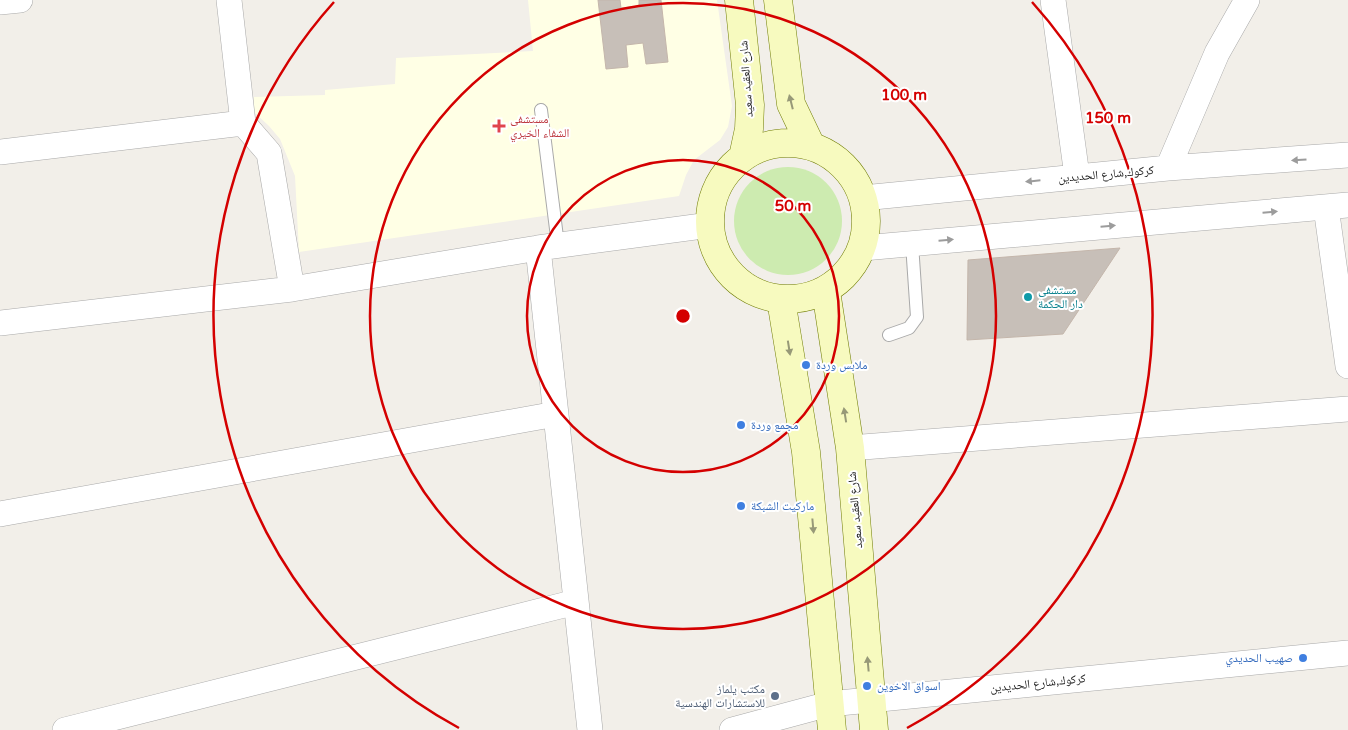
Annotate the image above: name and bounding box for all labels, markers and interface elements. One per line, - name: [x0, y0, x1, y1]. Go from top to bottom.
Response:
- street label: شارع العقيد سعيد: [736, 40, 757, 118]
- text: 100 m: [881, 86, 927, 104]
- one-way arrow: [787, 94, 795, 109]
- text: 150 m: [1085, 109, 1131, 127]
- place label: مستشفى الشفاء الخيري: [510, 112, 570, 143]
- marker: مستشفى الشفاء الخيري: [492, 119, 506, 133]
- one-way arrow: [1291, 156, 1307, 164]
- street label: كركوك,شارع الحديدين: [1057, 163, 1155, 186]
- one-way arrow: [1025, 177, 1041, 185]
- text: 50 m: [775, 197, 811, 215]
- one-way arrow: [1262, 207, 1278, 215]
- one-way arrow: [1100, 222, 1116, 230]
- one-way arrow: [938, 236, 954, 244]
- place label: مستشفى دار الحكمة: [1038, 283, 1083, 311]
- marker: مستشفى دار الحكمة: [1022, 291, 1034, 303]
- centre of rings: [674, 307, 692, 325]
- one-way arrow: [786, 340, 794, 356]
- place label: ملابس وردة: [816, 358, 868, 372]
- marker: ملابس وردة: [800, 359, 812, 371]
- one-way arrow: [840, 407, 848, 423]
- place label: مجمع وردة: [751, 418, 798, 432]
- marker: مجمع وردة: [735, 419, 747, 431]
- street label: شارع العقيد سعيد: [845, 471, 866, 549]
- place label: ماركيت الشبكة: [751, 499, 814, 513]
- marker: ماركيت الشبكة: [735, 500, 747, 512]
- one-way arrow: [809, 518, 817, 534]
- place label: صهيب الحديدي: [1225, 651, 1293, 668]
- marker: صهيب الحديدي: [1297, 652, 1309, 664]
- one-way arrow: [864, 656, 872, 672]
- street label: كركوك,شارع الحديدين: [989, 671, 1087, 696]
- place label: اسواق الاخوين: [877, 679, 941, 693]
- marker: اسواق الاخوين: [861, 680, 873, 692]
- place label: مكتب يلماز للاستشارات الهندسية: [675, 682, 765, 710]
- marker: مكتب يلماز للاستشارات الهندسية: [769, 690, 781, 702]

